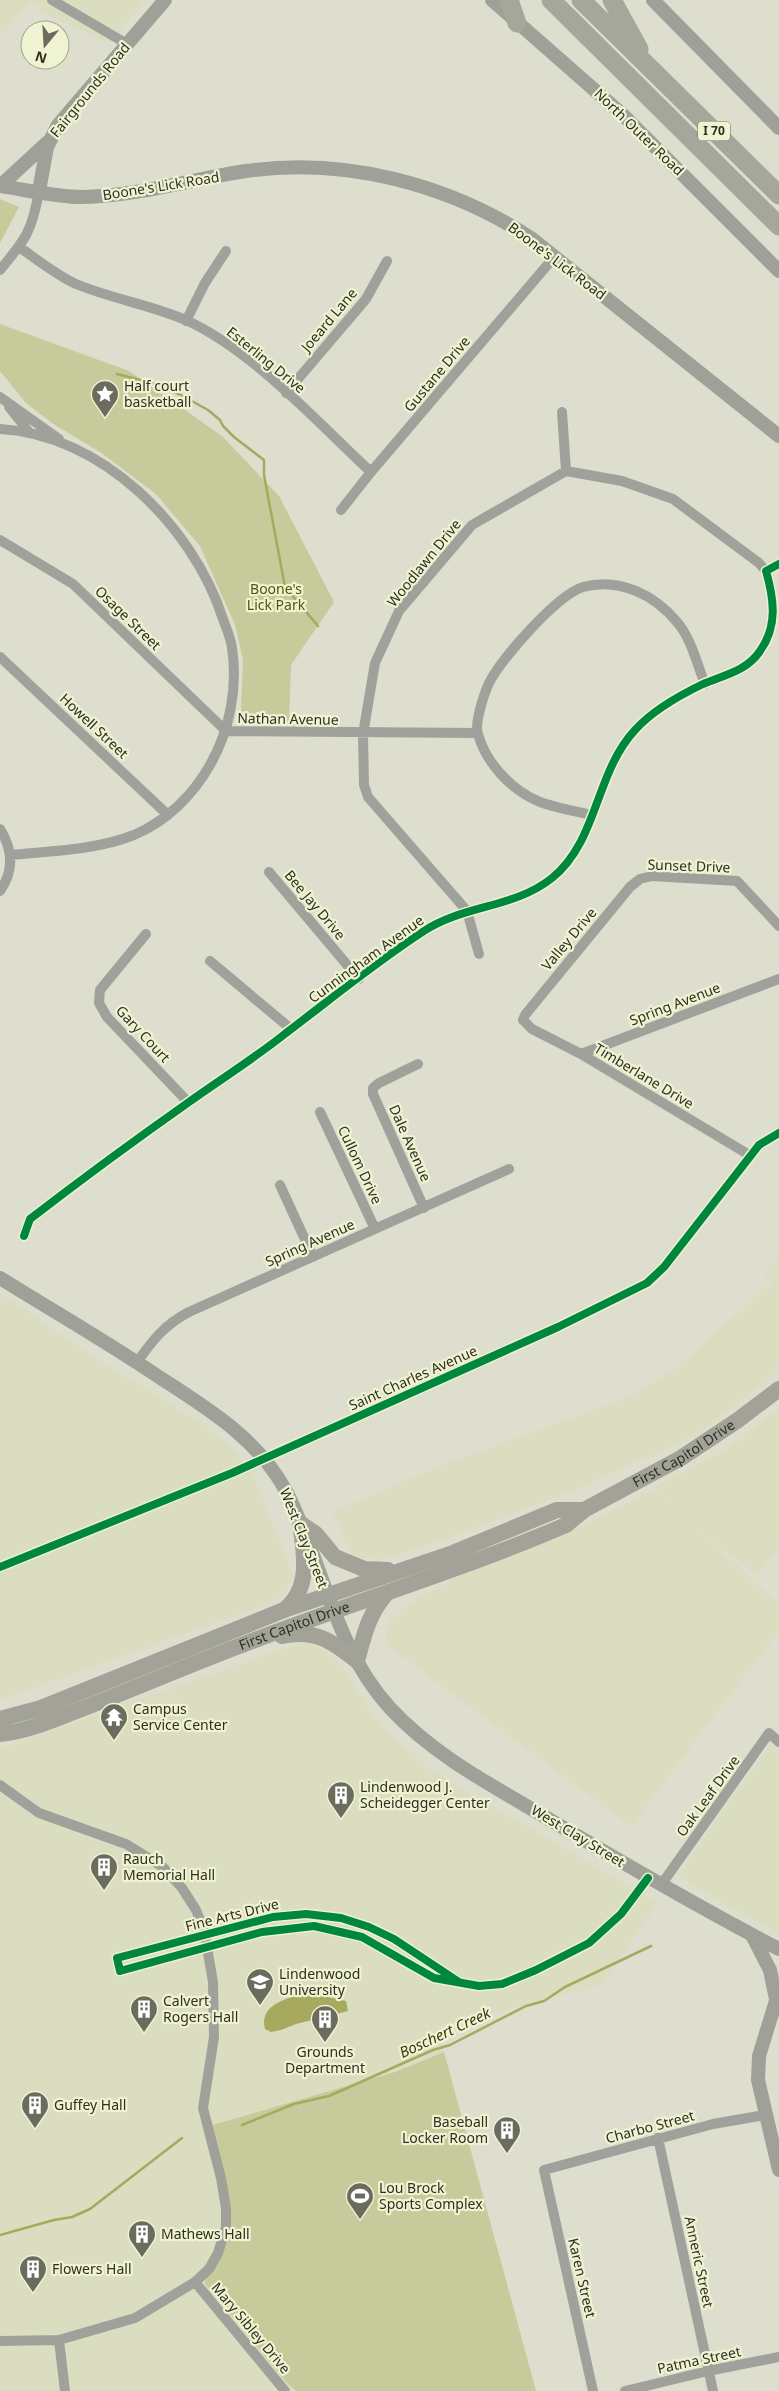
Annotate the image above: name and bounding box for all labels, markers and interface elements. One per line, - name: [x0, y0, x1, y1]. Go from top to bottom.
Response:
- north arrow: [20, 20, 70, 70]
- street label: Fairgrounds Road: [45, 38, 134, 141]
- text: N: [32, 47, 49, 69]
- street label: North Outer Road: [590, 84, 688, 179]
- road number: I 70: [698, 122, 730, 140]
- street label: Boone's Lick Road: [101, 167, 221, 204]
- street label: Boone's Lick Road: [504, 218, 610, 304]
- street label: Joeard Lane: [295, 284, 361, 357]
- street label: Esterling Drive: [223, 322, 310, 397]
- street label: Gustane Drive: [399, 332, 474, 416]
- place label: Half court basketball: [124, 376, 191, 411]
- place icon: Half court basketball: [90, 379, 120, 418]
- street label: Woodlawn Drive: [382, 515, 465, 611]
- park label: Boone's Lick Park: [247, 579, 306, 614]
- street label: Osage Street: [91, 581, 165, 654]
- street label: Howell Street: [56, 689, 133, 762]
- street label: Nathan Avenue: [237, 708, 339, 729]
- street label: Sunset Drive: [647, 855, 731, 876]
- street label: Bee Jay Drive: [281, 866, 350, 944]
- street label: Valley Drive: [537, 903, 600, 974]
- street label: Cunningham Avenue: [304, 910, 427, 1007]
- street label: Spring Avenue: [627, 977, 723, 1030]
- street label: Gary Court: [112, 1001, 175, 1066]
- street label: Timberlane Drive: [591, 1038, 698, 1113]
- street label: Dale Avenue: [385, 1101, 436, 1184]
- street label: Cullom Drive: [334, 1122, 387, 1207]
- street label: Spring Avenue: [262, 1214, 357, 1271]
- street label: Saint Charles Avenue: [346, 1341, 480, 1414]
- street label: First Capitol Drive: [629, 1415, 738, 1491]
- street label: West Clay Street: [276, 1485, 333, 1591]
- street label: First Capitol Drive: [236, 1596, 352, 1654]
- place label: Campus Service Center: [133, 1699, 228, 1734]
- temple icon: Campus Service Center: [99, 1702, 129, 1741]
- street label: Oak Leaf Drive: [672, 1751, 744, 1840]
- place label: Lindenwood J. Scheidegger Center: [360, 1777, 490, 1812]
- building icon: Lindenwood J. Scheidegger Center: [326, 1780, 356, 1819]
- street label: West Clay Street: [528, 1800, 629, 1871]
- place label: Rauch Memorial Hall: [123, 1849, 215, 1884]
- building icon: Rauch Memorial Hall: [89, 1852, 119, 1891]
- street label: Fine Arts Drive: [183, 1894, 281, 1935]
- place label: Lindenwood University: [279, 1964, 360, 1999]
- school or university icon: Lindenwood University: [245, 1967, 275, 2006]
- place label: Calvert Rogers Hall: [163, 1991, 238, 2026]
- building icon: Calvert Rogers Hall: [129, 1994, 159, 2033]
- water label: Boschert Creek: [396, 2002, 494, 2062]
- building icon: Grounds Department: [310, 2004, 340, 2043]
- place label: Grounds Department: [285, 2042, 365, 2077]
- building icon: Guffey Hall: [20, 2090, 50, 2129]
- place label: Guffey Hall: [54, 2095, 126, 2114]
- street label: Charbo Street: [603, 2106, 696, 2147]
- place label: Baseball Locker Room: [402, 2112, 488, 2147]
- building icon: Baseball Locker Room: [492, 2115, 522, 2154]
- place label: Lou Brock Sports Complex: [379, 2178, 483, 2213]
- sports icon: Lou Brock Sports Complex: [345, 2181, 375, 2220]
- street label: Anneric Street: [681, 2214, 718, 2309]
- building icon: Mathews Hall: [127, 2219, 157, 2258]
- place label: Mathews Hall: [161, 2224, 250, 2243]
- street label: Karen Street: [564, 2236, 601, 2320]
- building icon: Flowers Hall: [18, 2254, 48, 2293]
- place label: Flowers Hall: [52, 2259, 132, 2278]
- street label: Mary Sibley Drive: [208, 2278, 295, 2377]
- street label: Patma Street: [655, 2341, 742, 2378]

